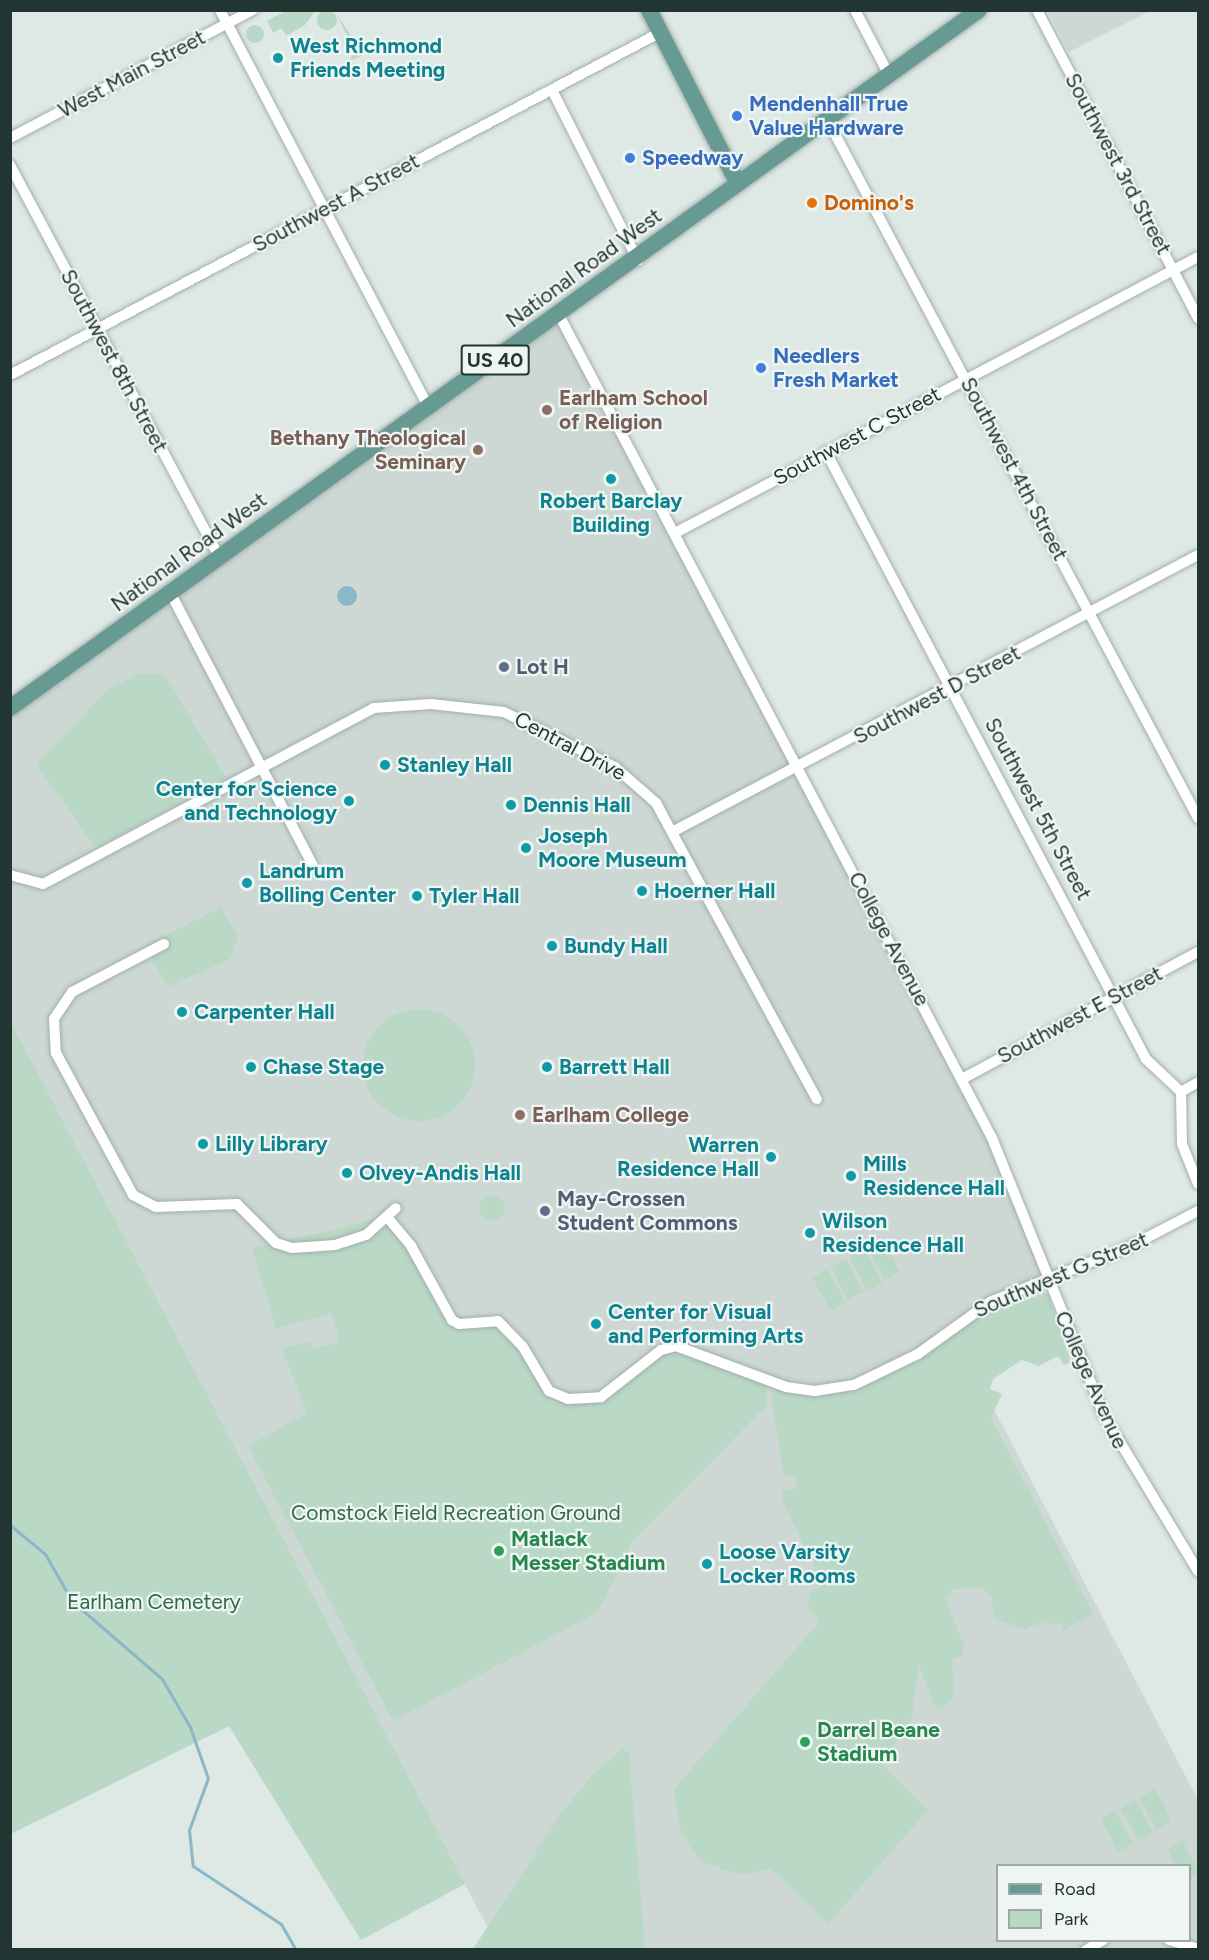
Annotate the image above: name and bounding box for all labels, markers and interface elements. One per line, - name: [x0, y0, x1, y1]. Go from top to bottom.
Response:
- street label: West Main Street: [54, 25, 210, 123]
- place label: West Richmond Friends Meeting: [290, 33, 445, 83]
- marker: West Richmond Friends Meeting: [271, 51, 285, 65]
- street label: Southwest 3rd Street: [1060, 69, 1176, 259]
- place label: Mendenhall True Value Hardware: [749, 91, 908, 141]
- marker: Mendenhall True Value Hardware: [730, 109, 744, 123]
- place label: Speedway: [642, 145, 743, 171]
- street label: Southwest A Street: [248, 148, 424, 258]
- marker: Speedway: [623, 151, 637, 165]
- place label: Domino's: [824, 190, 914, 216]
- marker: Domino's: [805, 196, 819, 210]
- street label: National Road West: [501, 203, 667, 333]
- street label: Southwest 8th Street: [55, 265, 173, 457]
- road number: US 40: [460, 343, 530, 377]
- place label: Needlers Fresh Market: [773, 343, 899, 393]
- marker: Needlers Fresh Market: [754, 361, 768, 375]
- street label: Southwest 4th Street: [955, 373, 1073, 565]
- street label: Southwest C Street: [769, 381, 945, 491]
- place label: Earlham School of Religion: [559, 385, 708, 435]
- marker: Earlham School of Religion: [540, 403, 554, 417]
- place label: Bethany Theological Seminary: [270, 425, 466, 475]
- marker: Bethany Theological Seminary: [471, 443, 485, 457]
- marker: Robert Barclay Building: [604, 472, 618, 486]
- street label: National Road West: [106, 487, 272, 617]
- place label: Robert Barclay Building: [540, 488, 682, 538]
- street label: Southwest D Street: [849, 640, 1025, 750]
- place label: Lot H: [516, 654, 569, 680]
- marker: Lot H: [497, 660, 511, 674]
- street label: Central Drive: [510, 706, 630, 786]
- street label: Southwest 5th Street: [979, 714, 1097, 904]
- place label: Stanley Hall: [397, 752, 512, 778]
- marker: Stanley Hall: [378, 758, 392, 772]
- place label: Center for Science and Technology: [156, 776, 337, 826]
- place label: Dennis Hall: [523, 792, 631, 818]
- marker: Center for Science and Technology: [342, 794, 356, 808]
- marker: Dennis Hall: [504, 798, 518, 812]
- place label: Joseph Moore Museum: [538, 823, 687, 873]
- marker: Joseph Moore Museum: [519, 841, 533, 855]
- place label: Landrum Bolling Center: [259, 858, 396, 908]
- street label: College Avenue: [843, 868, 935, 1010]
- marker: Landrum Bolling Center: [240, 876, 254, 890]
- place label: Hoerner Hall: [654, 878, 775, 904]
- place label: Tyler Hall: [429, 883, 520, 909]
- marker: Hoerner Hall: [635, 884, 649, 898]
- marker: Tyler Hall: [410, 889, 424, 903]
- place label: Bundy Hall: [564, 933, 668, 959]
- marker: Bundy Hall: [545, 939, 559, 953]
- street label: Southwest E Street: [993, 961, 1167, 1069]
- place label: Carpenter Hall: [194, 999, 335, 1025]
- marker: Carpenter Hall: [175, 1005, 189, 1019]
- place label: Chase Stage: [263, 1054, 384, 1080]
- place label: Barrett Hall: [559, 1054, 670, 1080]
- marker: Chase Stage: [244, 1060, 258, 1074]
- marker: Barrett Hall: [540, 1060, 554, 1074]
- place label: Earlham College: [532, 1102, 689, 1128]
- marker: Earlham College: [513, 1108, 527, 1122]
- place label: Lilly Library: [215, 1131, 328, 1157]
- place label: Warren Residence Hall: [617, 1132, 759, 1182]
- marker: Lilly Library: [196, 1137, 210, 1151]
- marker: Warren Residence Hall: [764, 1150, 778, 1164]
- place label: Mills Residence Hall: [863, 1151, 1005, 1201]
- place label: Olvey-Andis Hall: [359, 1160, 521, 1186]
- marker: Olvey-Andis Hall: [340, 1166, 354, 1180]
- marker: Mills Residence Hall: [844, 1169, 858, 1183]
- place label: May-Crossen Student Commons: [557, 1186, 738, 1236]
- marker: May-Crossen Student Commons: [538, 1204, 552, 1218]
- place label: Wilson Residence Hall: [822, 1208, 964, 1258]
- marker: Wilson Residence Hall: [803, 1226, 817, 1240]
- street label: Southwest G Street: [970, 1227, 1152, 1323]
- place label: Center for Visual and Performing Arts: [608, 1299, 803, 1349]
- street label: College Avenue: [1049, 1307, 1133, 1453]
- marker: Center for Visual and Performing Arts: [589, 1317, 603, 1331]
- park label: Comstock Field Recreation Ground: [291, 1500, 621, 1526]
- place label: Matlack Messer Stadium: [511, 1526, 665, 1576]
- place label: Loose Varsity Locker Rooms: [719, 1539, 855, 1589]
- marker: Matlack Messer Stadium: [492, 1544, 506, 1558]
- marker: Loose Varsity Locker Rooms: [700, 1557, 714, 1571]
- park label: Earlham Cemetery: [67, 1589, 241, 1615]
- place label: Darrel Beane Stadium: [817, 1717, 940, 1767]
- marker: Darrel Beane Stadium: [798, 1735, 812, 1749]
- legend: [996, 1864, 1191, 1942]
- text: Road: [1054, 1878, 1095, 1900]
- text: Park: [1054, 1908, 1088, 1930]

